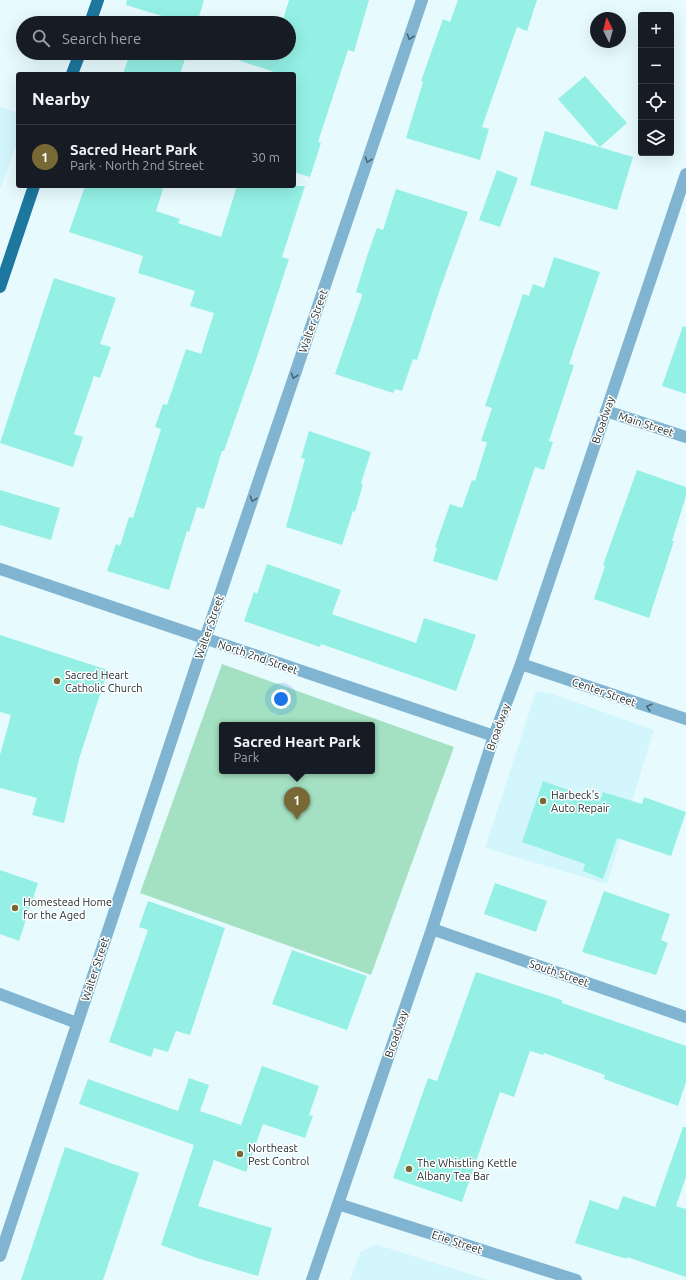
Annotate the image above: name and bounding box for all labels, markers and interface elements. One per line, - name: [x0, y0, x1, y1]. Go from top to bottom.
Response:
- north arrow: [590, 12, 626, 48]
- map controls: [638, 12, 674, 156]
- button: +: [638, 12, 674, 48]
- search box: [16, 16, 296, 60]
- icon: search: [30, 27, 52, 49]
- text: Search here: [62, 30, 141, 47]
- one-way arrow: [406, 33, 415, 40]
- button: −: [638, 48, 674, 84]
- button: locate: [638, 84, 674, 120]
- text: Nearby: [32, 89, 90, 108]
- button: layers: [638, 120, 674, 156]
- text: Sacred Heart Park: [70, 141, 197, 158]
- text: 1: [41, 150, 49, 164]
- text: 30 m: [251, 150, 280, 164]
- one-way arrow: [364, 156, 373, 163]
- text: Park · North 2nd Street: [70, 158, 204, 172]
- street label: Walter Street: [297, 287, 330, 354]
- one-way arrow: [291, 372, 299, 379]
- street label: Broadway: [589, 394, 617, 445]
- street label: Main Street: [617, 409, 676, 439]
- one-way arrow: [249, 495, 257, 502]
- street label: Walter Street: [193, 593, 226, 660]
- street label: North 2nd Street: [216, 638, 300, 677]
- place label: Sacred Heart Catholic Church: [65, 669, 143, 694]
- street label: Center Street: [570, 675, 638, 709]
- marker: Sacred Heart Catholic Church: [52, 676, 62, 686]
- your location: [271, 689, 291, 709]
- street label: Broadway: [484, 701, 512, 752]
- one-way arrow: [646, 703, 653, 712]
- popup: [219, 722, 375, 774]
- text: Sacred Heart Park: [233, 733, 361, 750]
- text: Park: [233, 750, 259, 764]
- pin: 1: [284, 787, 310, 820]
- place label: Harbeck's Auto Repair: [551, 789, 610, 814]
- marker: Harbeck's Auto Repair: [538, 796, 548, 806]
- place label: Homestead Home for the Aged: [23, 896, 112, 921]
- marker: Homestead Home for the Aged: [10, 903, 20, 913]
- street label: Walter Street: [79, 935, 111, 1002]
- street label: South Street: [528, 957, 591, 989]
- street label: Broadway: [382, 1008, 410, 1059]
- place label: Northeast Pest Control: [248, 1142, 309, 1167]
- marker: Northeast Pest Control: [235, 1149, 245, 1159]
- place label: The Whistling Kettle Albany Tea Bar: [417, 1157, 517, 1182]
- marker: The Whistling Kettle Albany Tea Bar: [404, 1164, 414, 1174]
- street label: Erie Street: [430, 1228, 484, 1256]

